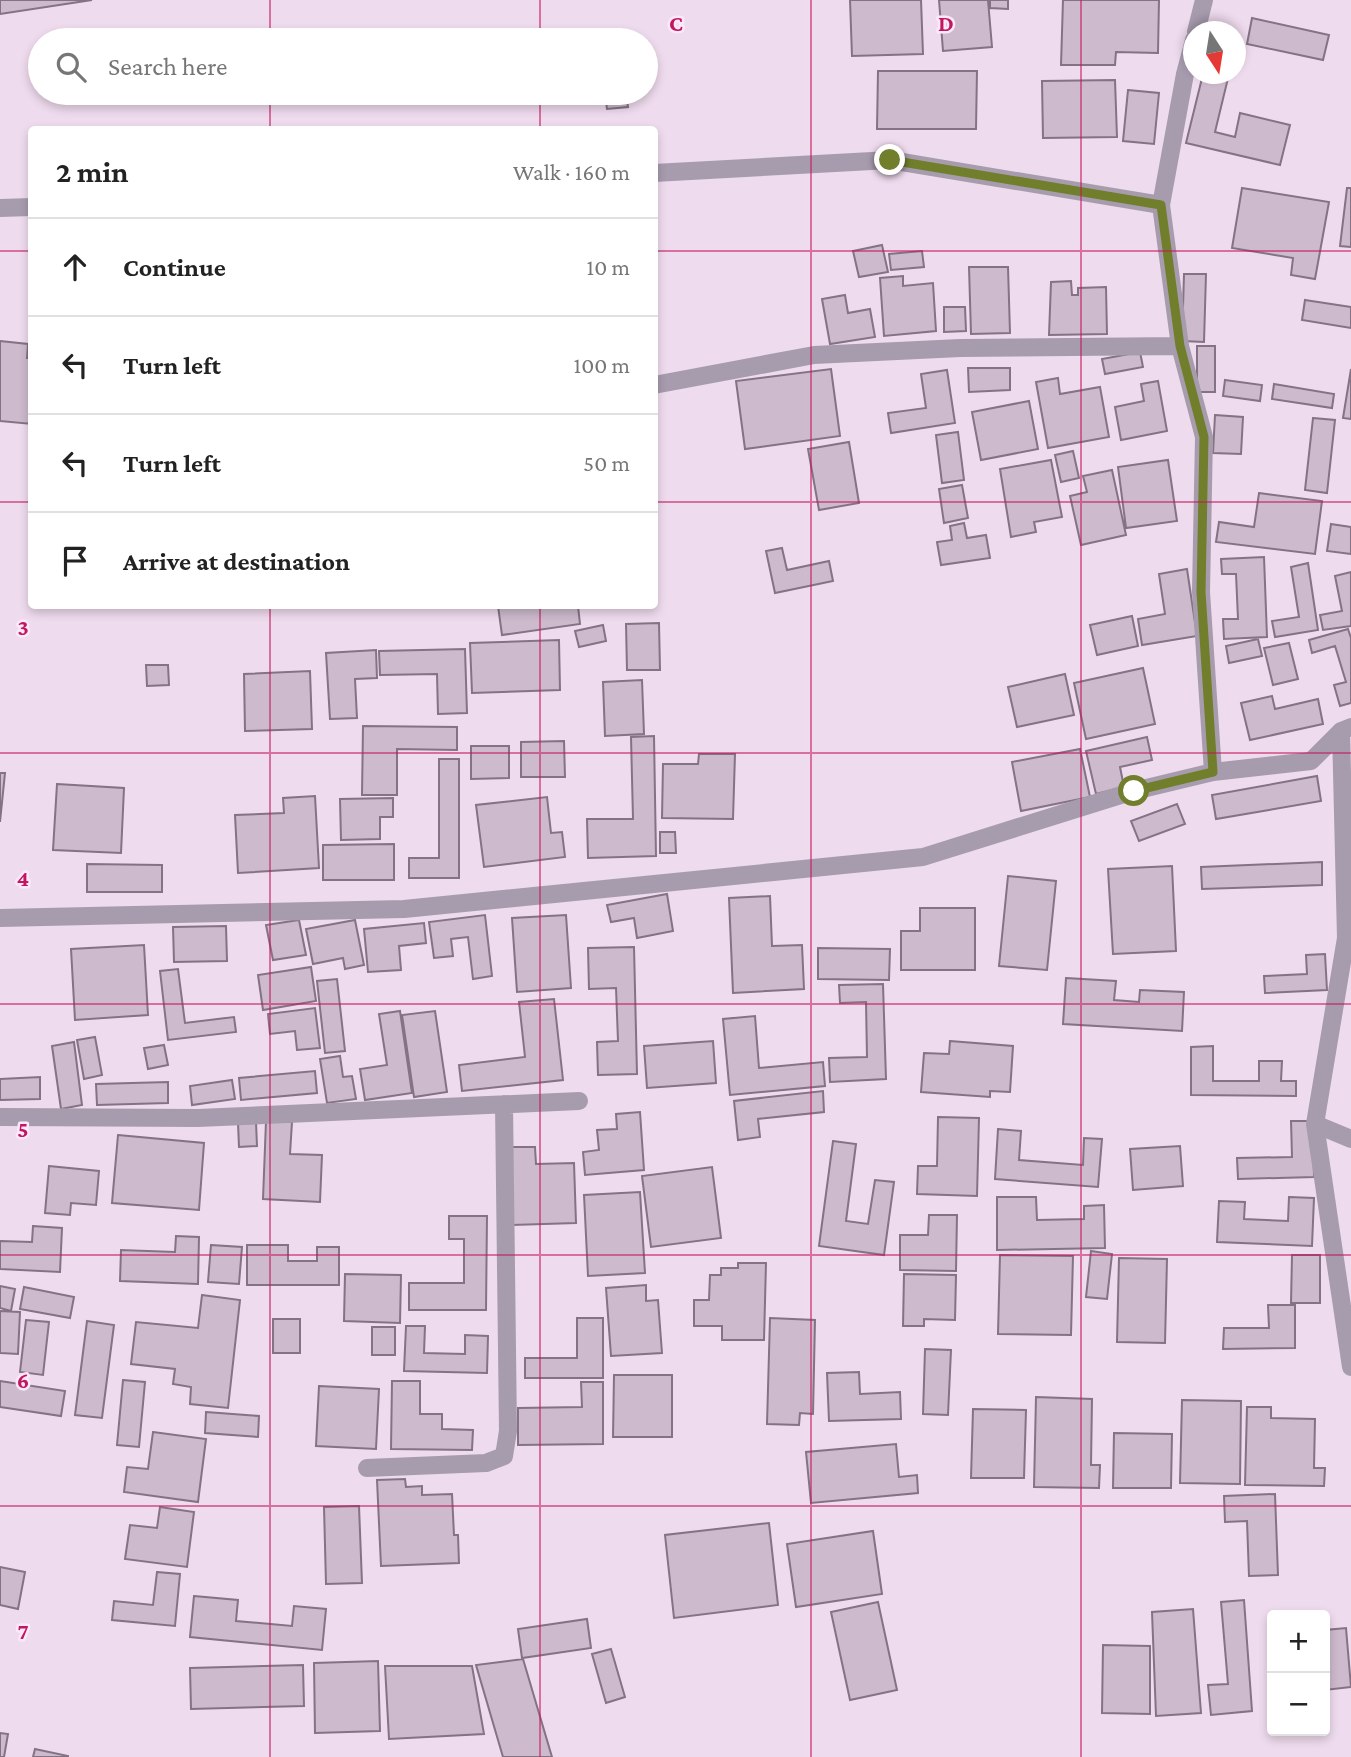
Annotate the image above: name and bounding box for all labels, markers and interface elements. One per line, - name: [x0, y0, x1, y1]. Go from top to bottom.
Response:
- text: C: [669, 10, 683, 36]
- text: D: [938, 10, 954, 36]
- north arrow: [1183, 21, 1246, 84]
- search box: [28, 28, 658, 105]
- icon: search: [52, 48, 90, 86]
- text: Search here: [108, 52, 227, 81]
- route end: [874, 144, 905, 175]
- text: 2 min: [56, 155, 128, 188]
- text: Walk · 160 m: [513, 159, 630, 185]
- icon: ahead: [56, 248, 94, 286]
- text: Continue: [123, 253, 226, 282]
- text: 10 m: [587, 254, 630, 280]
- icon: left: [56, 346, 94, 384]
- text: Turn left: [123, 351, 221, 380]
- text: 100 m: [574, 352, 630, 378]
- icon: left: [56, 444, 94, 482]
- text: Turn left: [123, 449, 221, 478]
- text: 50 m: [583, 450, 630, 476]
- icon: arrive: [56, 542, 94, 580]
- text: Arrive at destination: [123, 547, 350, 576]
- text: 3: [17, 614, 29, 640]
- route start: [1118, 775, 1149, 806]
- text: 4: [17, 865, 29, 891]
- text: 5: [17, 1116, 29, 1142]
- text: 6: [17, 1367, 29, 1393]
- map controls: [1267, 1610, 1330, 1736]
- button: +: [1267, 1610, 1330, 1673]
- text: 7: [17, 1618, 29, 1644]
- button: −: [1267, 1673, 1330, 1736]

